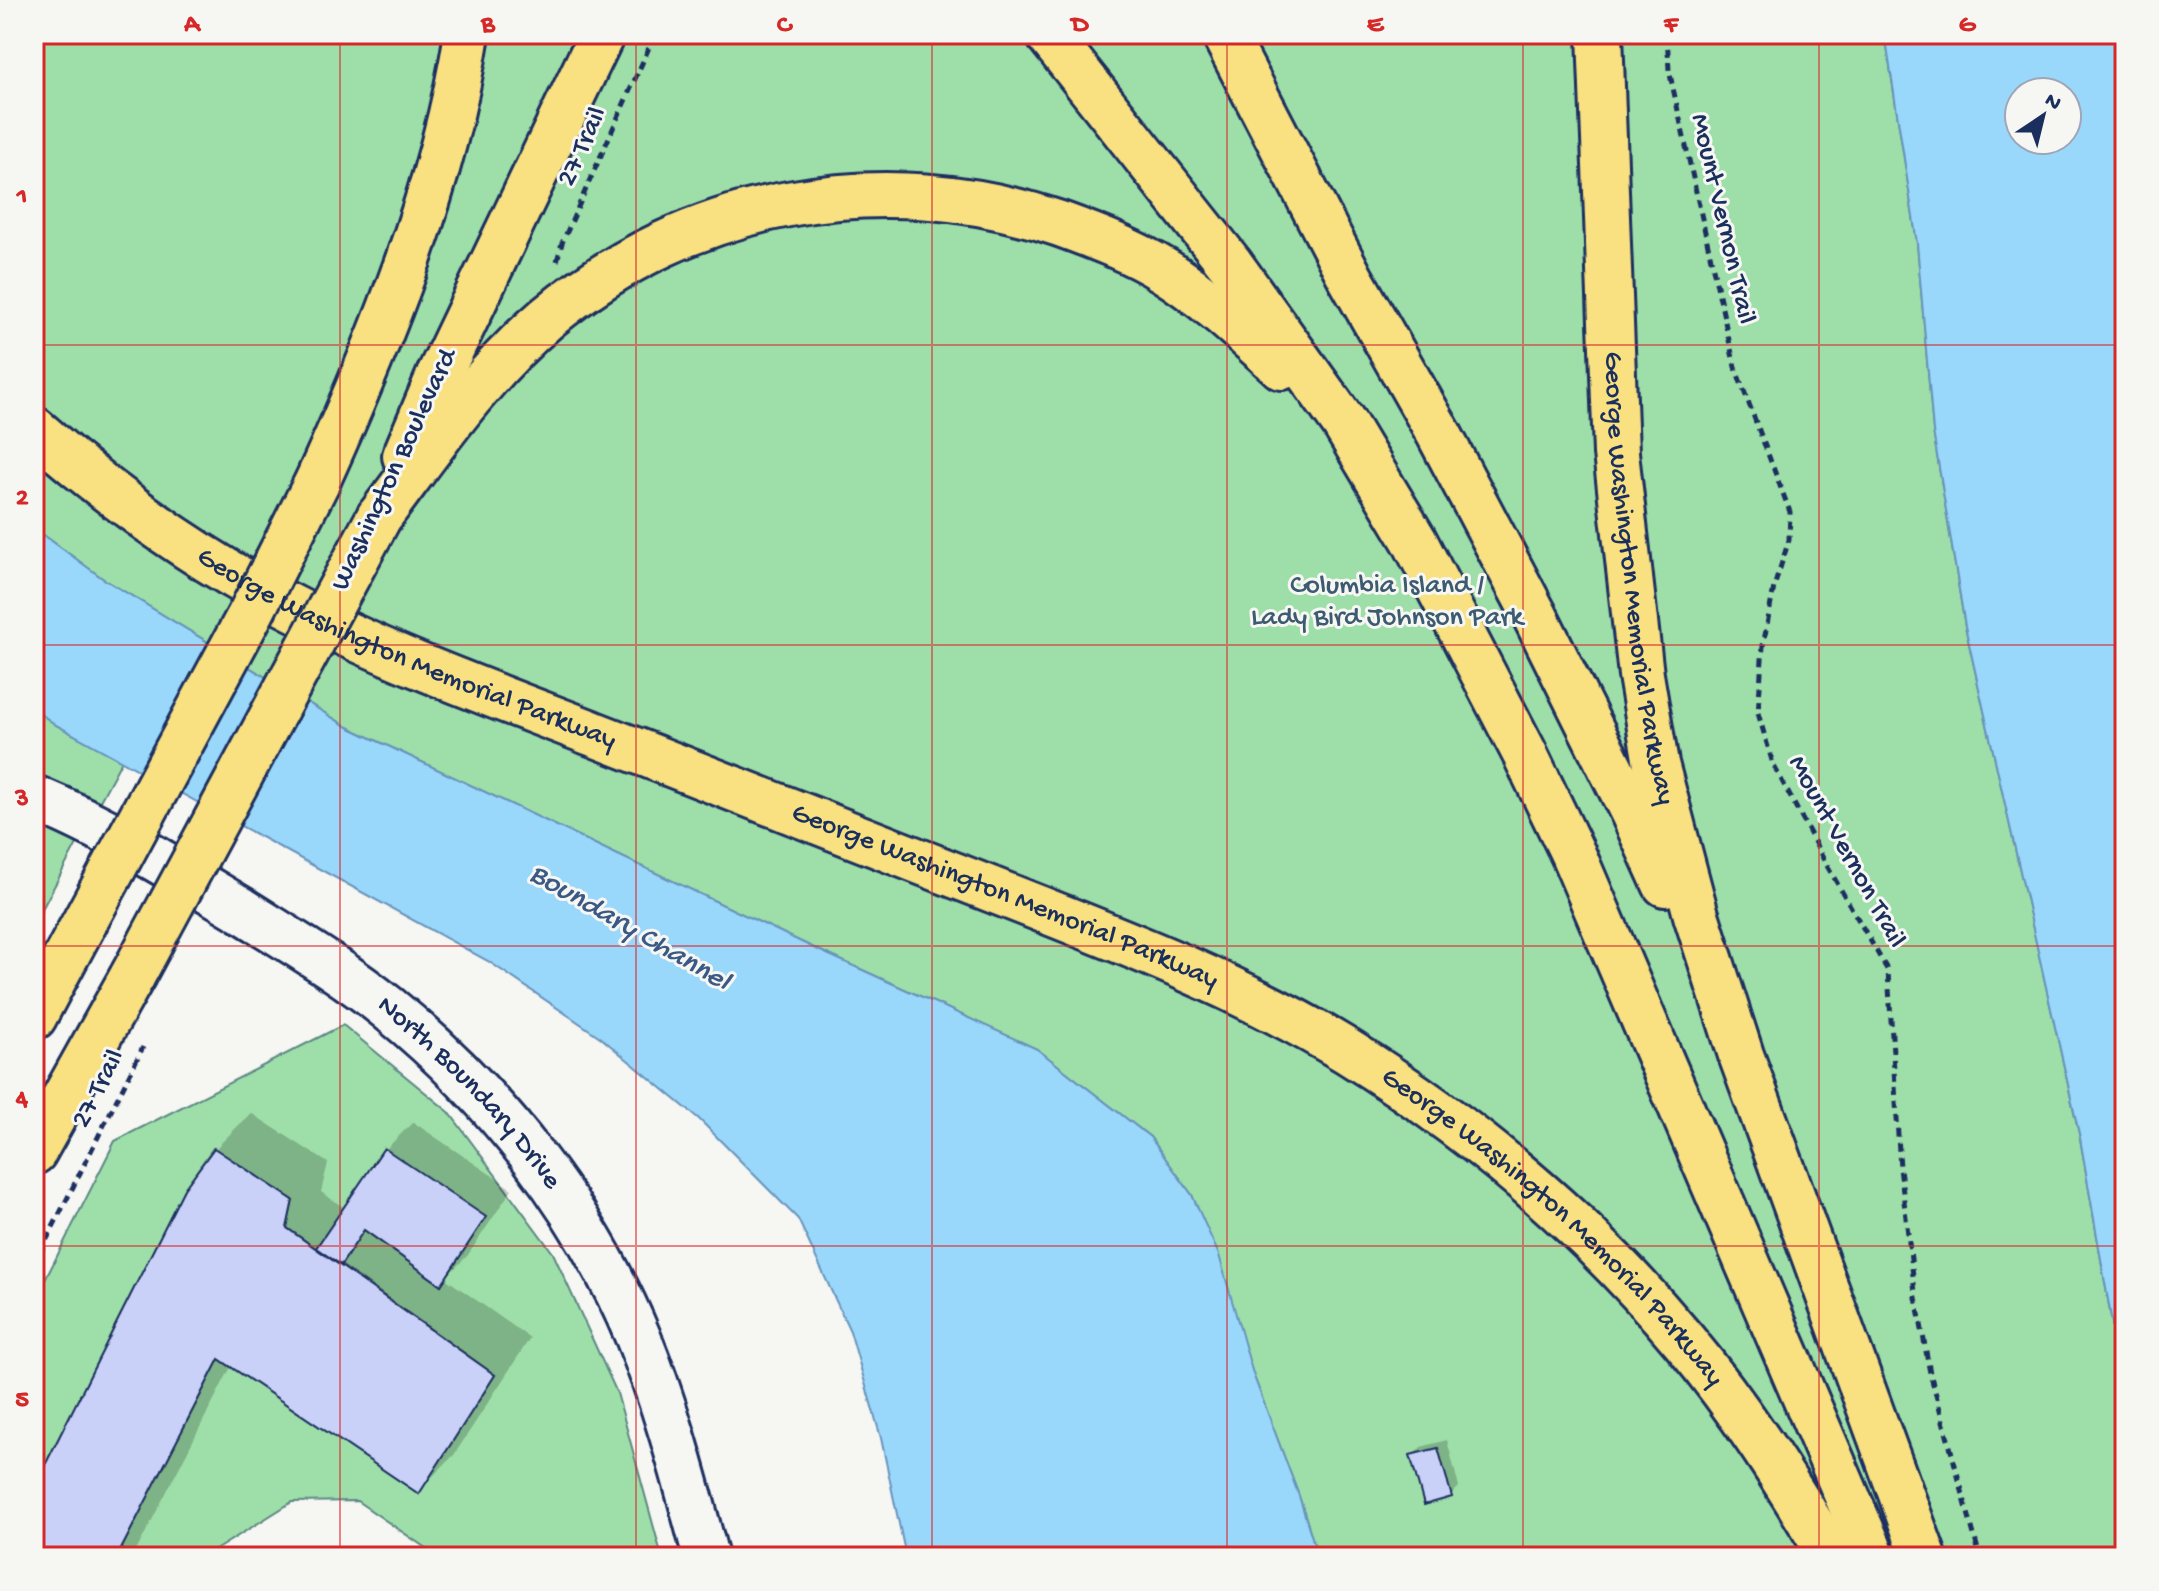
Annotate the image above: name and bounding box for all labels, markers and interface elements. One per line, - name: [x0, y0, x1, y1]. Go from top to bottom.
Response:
- text: A: [183, 11, 201, 42]
- text: B: [480, 11, 496, 42]
- text: C: [777, 11, 794, 42]
- text: D: [1070, 11, 1090, 42]
- text: E: [1367, 11, 1385, 42]
- text: F: [1663, 11, 1679, 42]
- text: G: [1959, 11, 1977, 42]
- north arrow: [2003, 76, 2083, 156]
- text: N: [2039, 88, 2066, 118]
- street label: 27 Trail: [551, 102, 615, 192]
- street label: Mount Vernon Trail: [1682, 111, 1762, 327]
- text: 1: [16, 183, 27, 214]
- street label: Washington Boulevard: [325, 342, 467, 596]
- street label: George Washington Memorial Parkway: [1596, 351, 1683, 808]
- text: 2: [16, 484, 29, 515]
- street label: George Washington Memorial Parkway: [190, 540, 621, 758]
- park label: Columbia Island / Lady Bird Johnson Park: [1251, 570, 1525, 635]
- street label: Mount Vernon Trail: [1780, 750, 1912, 954]
- text: 3: [14, 785, 29, 816]
- street label: George Washington Memorial Parkway: [787, 796, 1224, 997]
- water label: Boundary Channel: [523, 857, 738, 1002]
- street label: North Boundary Drive: [370, 989, 568, 1196]
- street label: 27 Trail: [65, 1044, 133, 1134]
- street label: George Washington Memorial Parkway: [1375, 1061, 1731, 1393]
- text: 4: [15, 1085, 29, 1116]
- text: 5: [15, 1386, 29, 1417]

